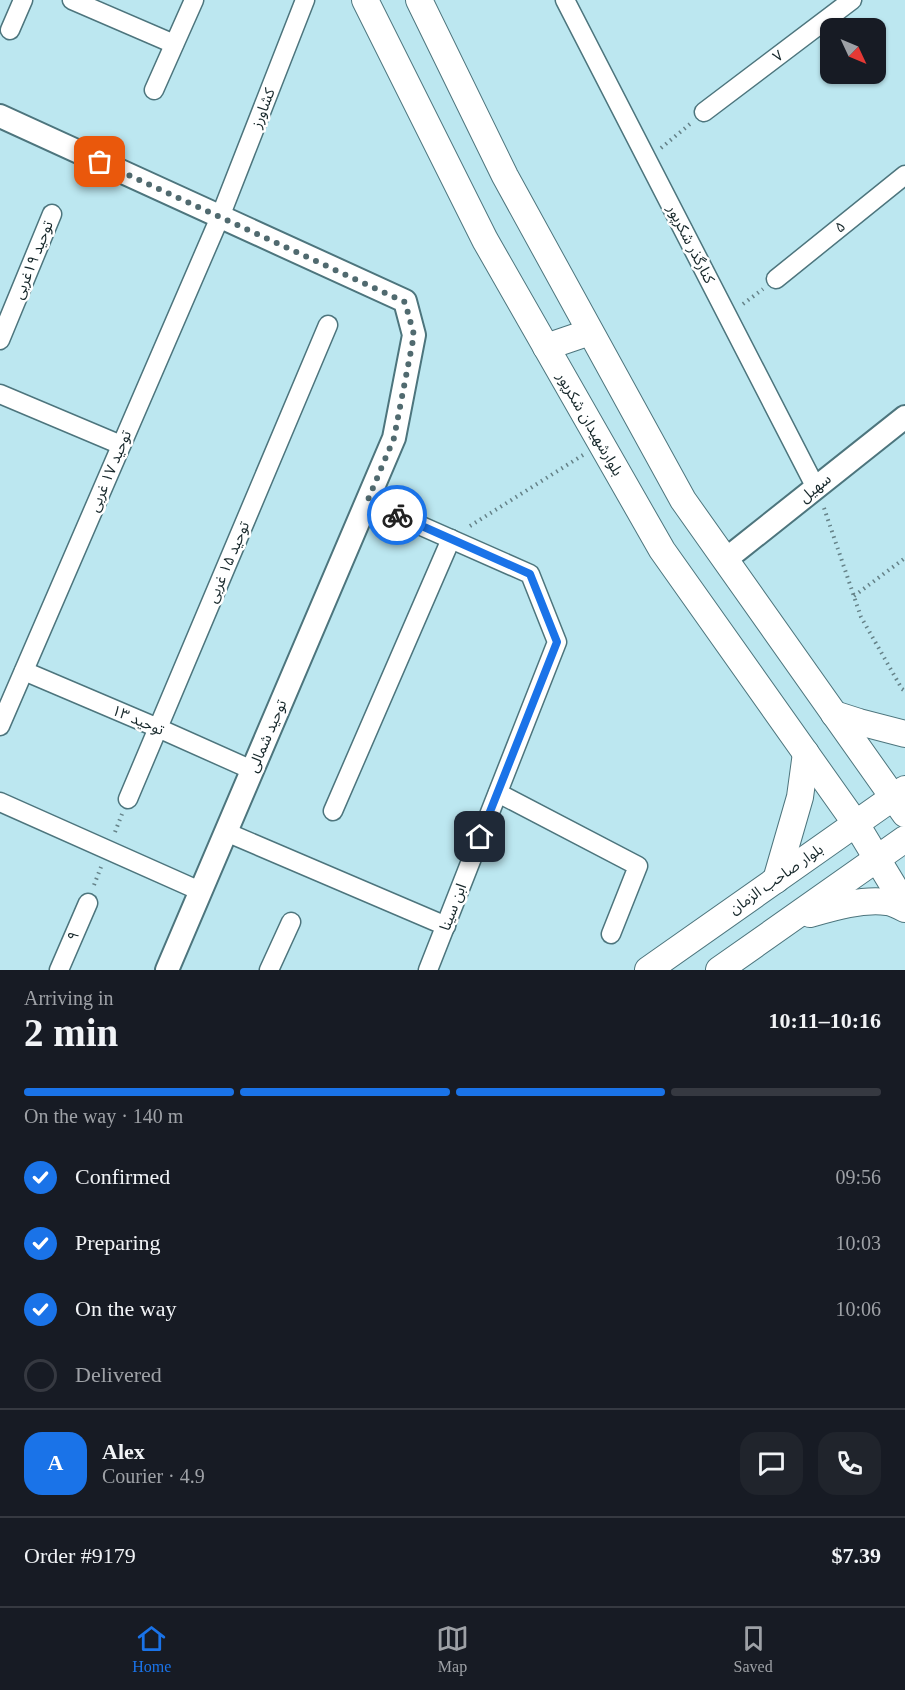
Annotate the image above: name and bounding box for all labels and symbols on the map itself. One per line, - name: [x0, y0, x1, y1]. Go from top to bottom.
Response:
- north arrow: [820, 18, 886, 84]
- street label: ۷: [770, 47, 787, 65]
- street label: کشاورز: [248, 85, 279, 131]
- pin: [74, 136, 125, 187]
- street label: کنارگذر شکرپور: [662, 201, 718, 288]
- street label: ۵: [832, 218, 848, 236]
- street label: توحید ۱۹غربی: [10, 219, 57, 302]
- street label: بلوارشهیدان شکرپور: [552, 369, 626, 480]
- street label: توحید ۱۷ غربی: [86, 428, 135, 514]
- street label: سهیل: [796, 470, 835, 506]
- courier: [367, 485, 427, 545]
- street label: توحید ۱۵ غربی: [204, 519, 253, 605]
- street label: توحید شمالی: [245, 697, 290, 775]
- street label: توحید ۱۳: [109, 702, 166, 739]
- pin: [454, 811, 505, 862]
- street label: بلوار صاحب الزمان: [726, 841, 826, 918]
- street label: ابن سینا: [437, 881, 470, 933]
- street label: ۹: [64, 929, 82, 943]

